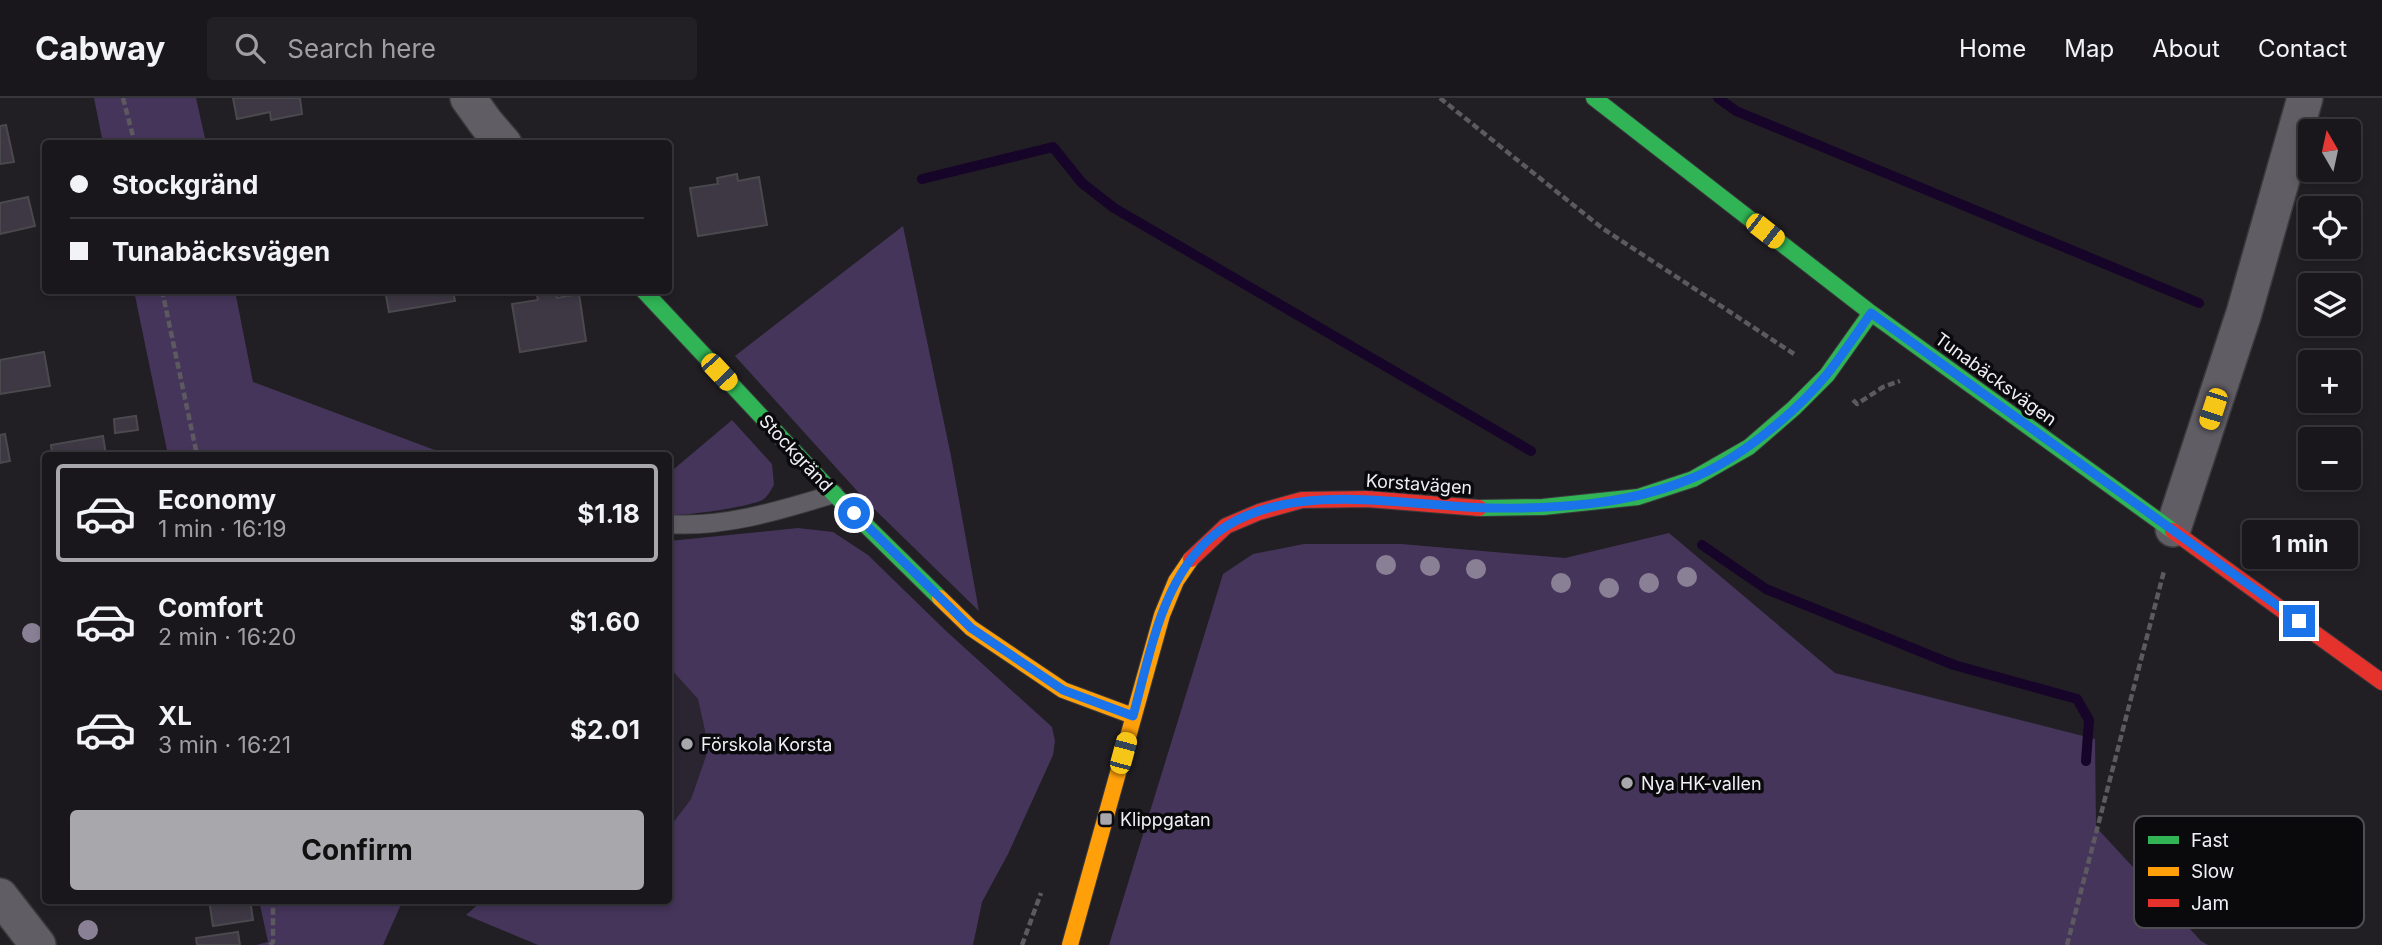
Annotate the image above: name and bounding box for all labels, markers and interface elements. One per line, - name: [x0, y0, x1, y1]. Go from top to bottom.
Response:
- search box: [207, 17, 697, 80]
- text: Cabway: [35, 28, 165, 68]
- icon: search: [231, 29, 269, 67]
- text: Search here: [287, 33, 436, 64]
- text: Home: [1959, 34, 2026, 63]
- text: Map: [2064, 34, 2114, 63]
- text: About: [2152, 34, 2220, 63]
- text: Contact: [2258, 34, 2347, 63]
- north arrow: [2298, 119, 2361, 182]
- map controls: [2298, 119, 2361, 490]
- text: Stockgränd: [112, 169, 258, 200]
- button: locate: [2298, 196, 2361, 259]
- car: [1742, 210, 1789, 252]
- text: Tunabäcksvägen: [112, 236, 330, 267]
- button: layers: [2298, 273, 2361, 336]
- street label: Tunabäcksvägen: [1931, 328, 2061, 430]
- car: [697, 349, 742, 395]
- button: +: [2298, 350, 2361, 413]
- car: [2197, 386, 2230, 432]
- street label: Stockgränd: [755, 410, 837, 496]
- button: −: [2298, 427, 2361, 490]
- street label: Korstavägen: [1365, 470, 1473, 498]
- icon: car: [74, 482, 137, 545]
- text: Economy: [158, 484, 276, 515]
- route start: [838, 497, 870, 529]
- text: $1.18: [577, 498, 640, 529]
- text: 1 min · 16:19: [158, 515, 287, 543]
- callout: 1 min: [2241, 519, 2357, 568]
- text: 1 min: [2272, 530, 2328, 558]
- icon: car: [74, 590, 137, 653]
- text: Comfort: [158, 592, 263, 623]
- route end: [2283, 605, 2315, 637]
- text: $1.60: [569, 606, 640, 637]
- text: 2 min · 16:20: [158, 623, 296, 651]
- icon: car: [74, 698, 137, 761]
- text: XL: [158, 700, 192, 731]
- text: $2.01: [570, 714, 640, 745]
- car: [1108, 730, 1139, 776]
- text: 3 min · 16:21: [158, 731, 291, 759]
- place label: Förskola Korsta: [701, 734, 832, 755]
- marker: Förskola Korsta: [679, 736, 695, 752]
- place label: Nya HK-vallen: [1641, 773, 1762, 794]
- marker: Nya HK-vallen: [1619, 775, 1635, 791]
- place label: Klippgatan: [1120, 809, 1211, 830]
- button: Confirm: [70, 810, 644, 890]
- marker: Klippgatan: [1098, 811, 1114, 827]
- legend: [2134, 816, 2364, 928]
- text: Fast: [2191, 829, 2229, 852]
- text: Slow: [2191, 860, 2234, 883]
- text: Jam: [2191, 892, 2229, 915]

